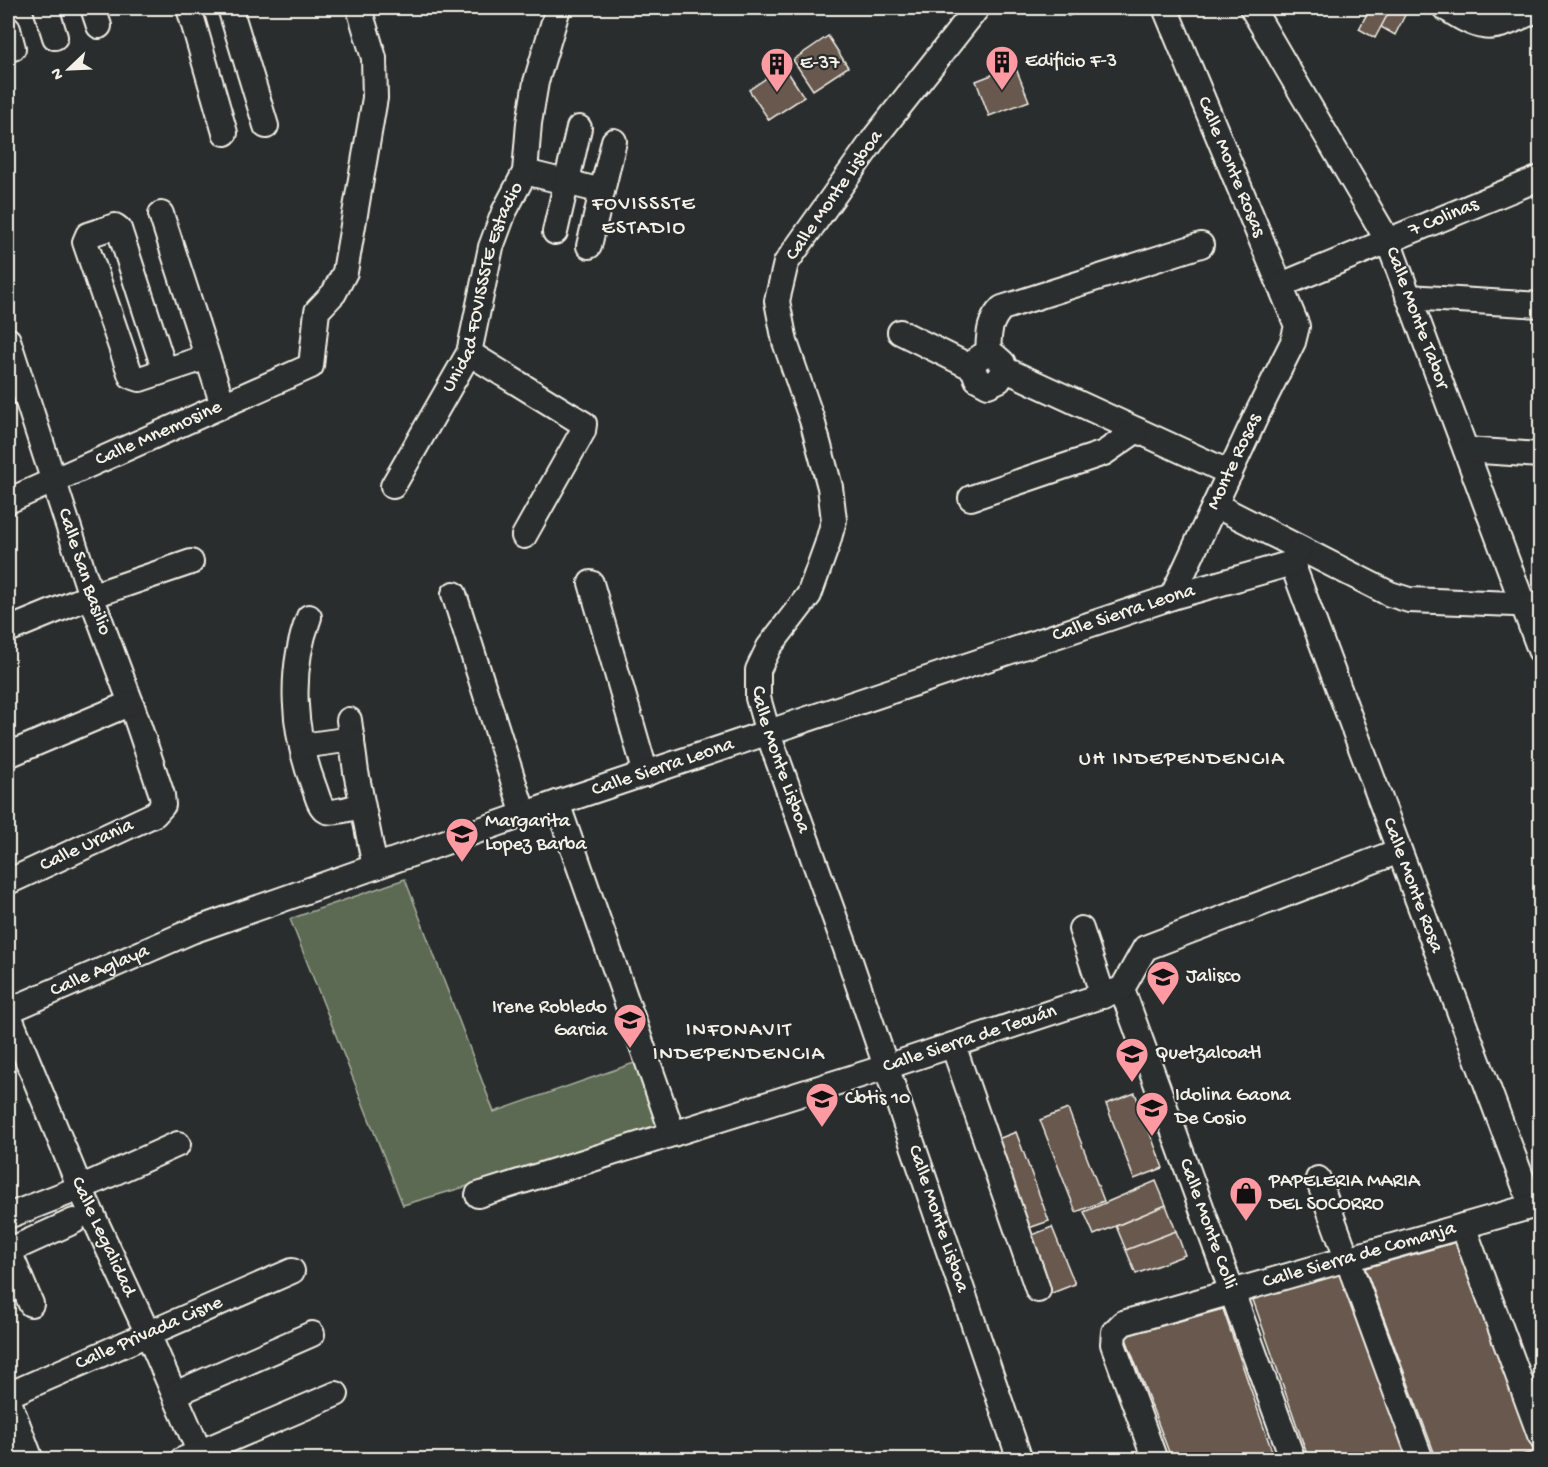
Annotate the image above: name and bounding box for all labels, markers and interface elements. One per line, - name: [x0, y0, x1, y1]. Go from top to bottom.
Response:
- north arrow: [39, 39, 99, 99]
- building icon: Edificio F-3: [984, 44, 1020, 91]
- building icon: E-37: [759, 46, 795, 93]
- place label: Edificio F-3: [1025, 51, 1117, 74]
- place label: E-37: [800, 53, 840, 76]
- text: N: [47, 64, 69, 82]
- street label: Calle Monte Rosas: [1192, 93, 1270, 241]
- street label: Calle Monte Lisboa: [781, 126, 889, 266]
- street label: Unidad FOVISSSTE Estadio: [437, 178, 529, 397]
- district label: FOVISSSTE ESTADIO: [591, 193, 696, 242]
- street label: 7 Colinas: [1405, 193, 1482, 243]
- street label: Calle Monte Tabor: [1380, 244, 1454, 394]
- street label: Calle Mnemosine: [92, 395, 226, 472]
- street label: Monte Rosas: [1203, 410, 1268, 514]
- street label: Calle San Basilio: [52, 505, 116, 639]
- street label: Calle Sierra Leona: [1050, 579, 1198, 648]
- street label: Calle Monte Lisboa: [747, 686, 815, 837]
- street label: Calle Sierra Leona: [589, 733, 738, 802]
- district label: UH INDEPENDENCIA: [1079, 748, 1285, 773]
- place label: Margarita Lopez Barba: [485, 811, 587, 857]
- street label: Calle Urania: [37, 814, 138, 878]
- street label: Calle Monte Rosa: [1377, 815, 1448, 957]
- school or university icon: Margarita Lopez Barba: [444, 816, 480, 863]
- street label: Calle Aglaya: [47, 939, 153, 1003]
- school or university icon: Jalisco: [1145, 959, 1181, 1006]
- place label: Jalisco: [1186, 966, 1241, 989]
- place label: Irene Robledo Garcia: [492, 997, 608, 1043]
- street label: Calle Sierra de Tecuán: [880, 1000, 1060, 1079]
- school or university icon: Irene Robledo Garcia: [612, 1002, 648, 1049]
- district label: INFONAVIT INDEPENDENCIA: [653, 1019, 825, 1068]
- school or university icon: Quetzalcoatl: [1114, 1036, 1150, 1083]
- place label: Quetzalcoatl: [1155, 1043, 1261, 1066]
- school or university icon: Cbtis 10: [804, 1081, 840, 1128]
- place label: Idolina Gaona De Cosio: [1173, 1085, 1292, 1131]
- place label: Cbtis 10: [845, 1088, 910, 1111]
- school or university icon: Idolina Gaona De Cosio: [1134, 1090, 1170, 1137]
- street label: Calle Monte Lisboa: [902, 1142, 974, 1296]
- street label: Calle Monte Colli: [1173, 1156, 1242, 1292]
- place label: PAPELERIA MARIA DEL SOCORRO: [1267, 1171, 1421, 1217]
- street label: Calle Legalidad: [65, 1174, 141, 1302]
- shop icon: PAPELERIA MARIA DEL SOCORRO: [1228, 1175, 1264, 1222]
- street label: Calle Sierra de Comanja: [1260, 1217, 1459, 1294]
- street label: Calle Privada Cisne: [72, 1291, 227, 1376]

